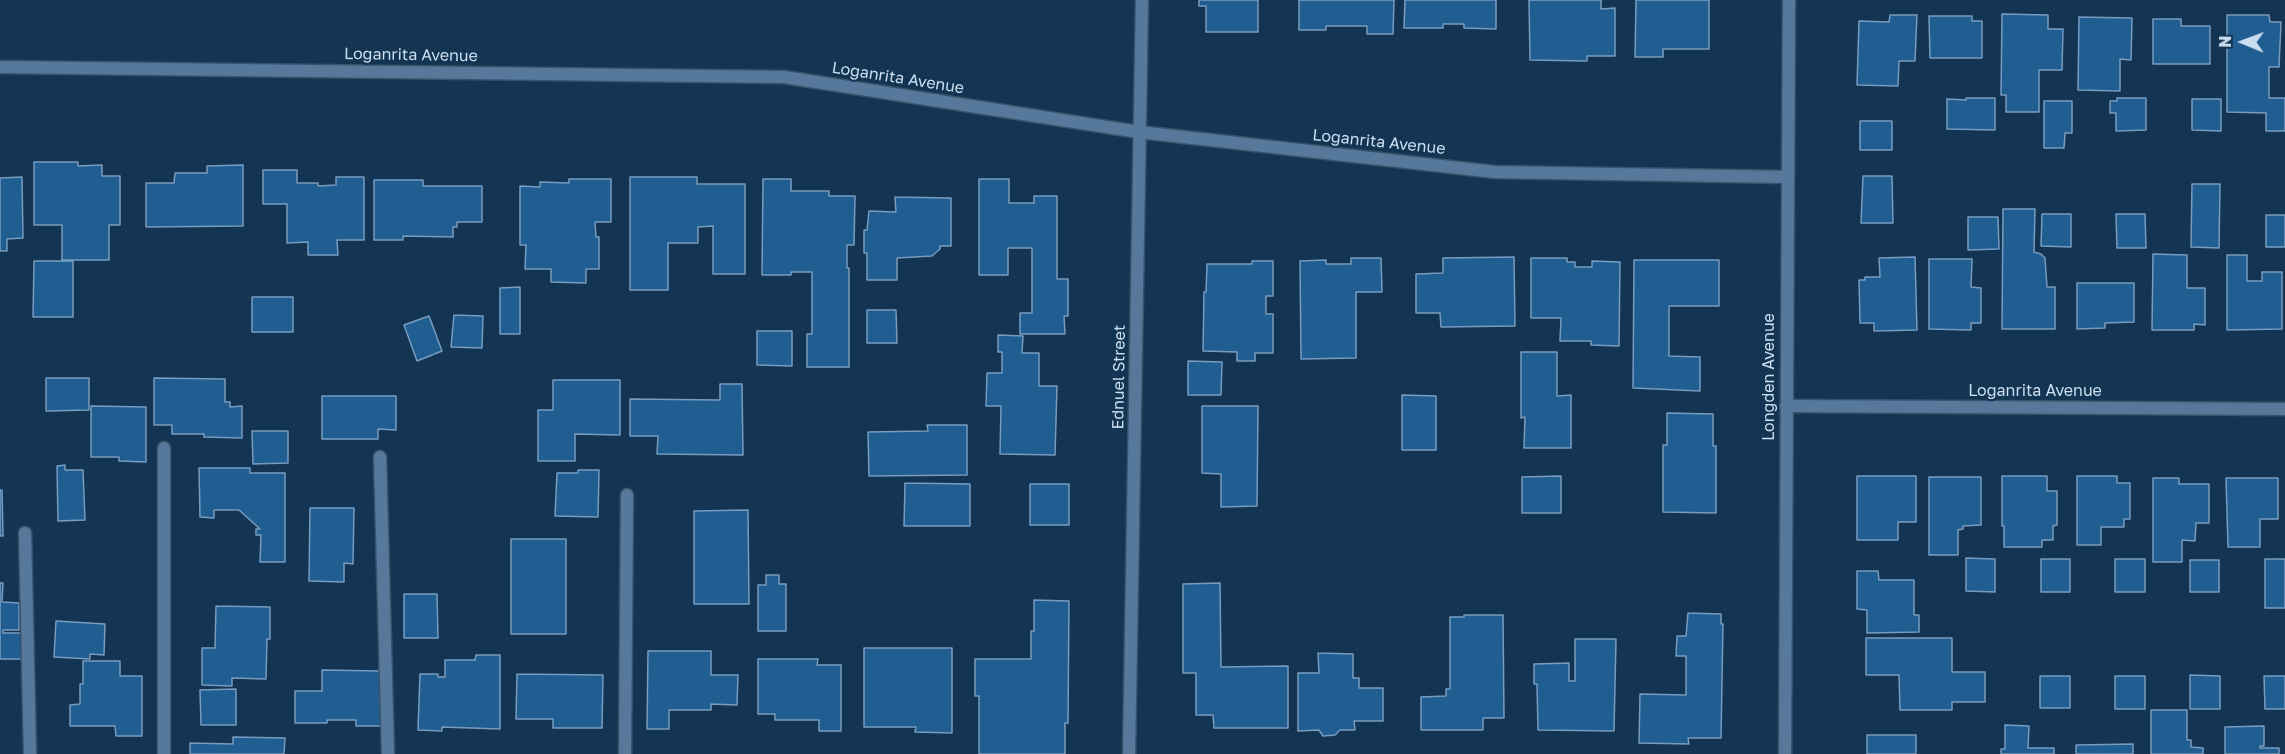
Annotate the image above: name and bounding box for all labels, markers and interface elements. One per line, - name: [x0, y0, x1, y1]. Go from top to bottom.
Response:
- north arrow: [2213, 12, 2273, 72]
- text: N: [2215, 35, 2235, 48]
- street label: Loganrita Avenue: [344, 44, 478, 66]
- street label: Loganrita Avenue: [830, 58, 966, 98]
- street label: Loganrita Avenue: [1311, 125, 1447, 159]
- street label: Longden Avenue: [1759, 313, 1779, 441]
- street label: Ednuel Street: [1108, 324, 1130, 430]
- street label: Loganrita Avenue: [1968, 381, 2102, 401]

